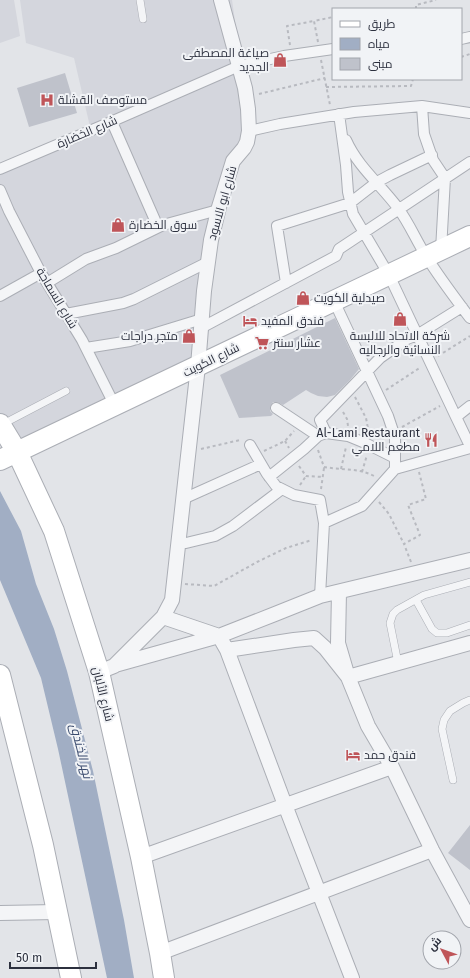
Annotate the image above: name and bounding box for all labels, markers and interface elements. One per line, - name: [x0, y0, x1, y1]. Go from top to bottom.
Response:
- legend: [332, 8, 462, 80]
- text: طريق: [368, 17, 396, 31]
- text: مياه: [368, 37, 390, 51]
- place label: صياغة المصطفى الجديد: [183, 46, 269, 74]
- shop icon: صياغة المصطفى الجديد: [272, 52, 288, 68]
- text: مبنى: [368, 57, 393, 71]
- hospital icon: مستوصف القشلة: [39, 92, 55, 108]
- place label: مستوصف القشلة: [58, 93, 147, 107]
- street label: شارع الخضارة: [55, 113, 120, 152]
- street label: شارع ابو الاسود: [205, 164, 240, 242]
- shop icon: سوق الخضارة: [110, 217, 126, 233]
- place label: سوق الخضارة: [129, 218, 197, 232]
- street label: شارع السماجة: [32, 265, 81, 332]
- shop icon: صيدلية الكويت: [295, 290, 311, 306]
- place label: صيدلية الكويت: [314, 291, 385, 305]
- shop icon: شركة الاتحاد للالبسة النسائية والرجاليه: [392, 311, 408, 327]
- hotel icon: فندق المفيد: [242, 313, 258, 329]
- place label: فندق المفيد: [261, 314, 324, 328]
- shop icon: متجر دراجات: [181, 328, 197, 344]
- place label: متجر دراجات: [121, 329, 178, 343]
- place label: شركة الاتحاد للالبسة النسائية والرجاليه: [350, 329, 450, 357]
- supermarket icon: عشار سنتر: [254, 335, 270, 351]
- place label: عشار سنتر: [272, 336, 321, 350]
- street label: شارع الكويت: [181, 340, 242, 381]
- place label: Al-Lami Restaurant مطعم اللامي: [317, 426, 421, 457]
- restaurant icon: Al-Lami Restaurant مطعم اللامي: [423, 432, 439, 448]
- street label: شارع الألبان: [88, 665, 117, 723]
- water label: نهر الخندق: [66, 722, 96, 782]
- hotel icon: فندق حمد: [345, 747, 361, 763]
- place label: فندق حمد: [364, 748, 416, 762]
- north arrow: [422, 930, 462, 970]
- text: ش: [425, 934, 444, 953]
- scale bar: [10, 944, 96, 970]
- text: 50 m: [16, 951, 42, 965]

